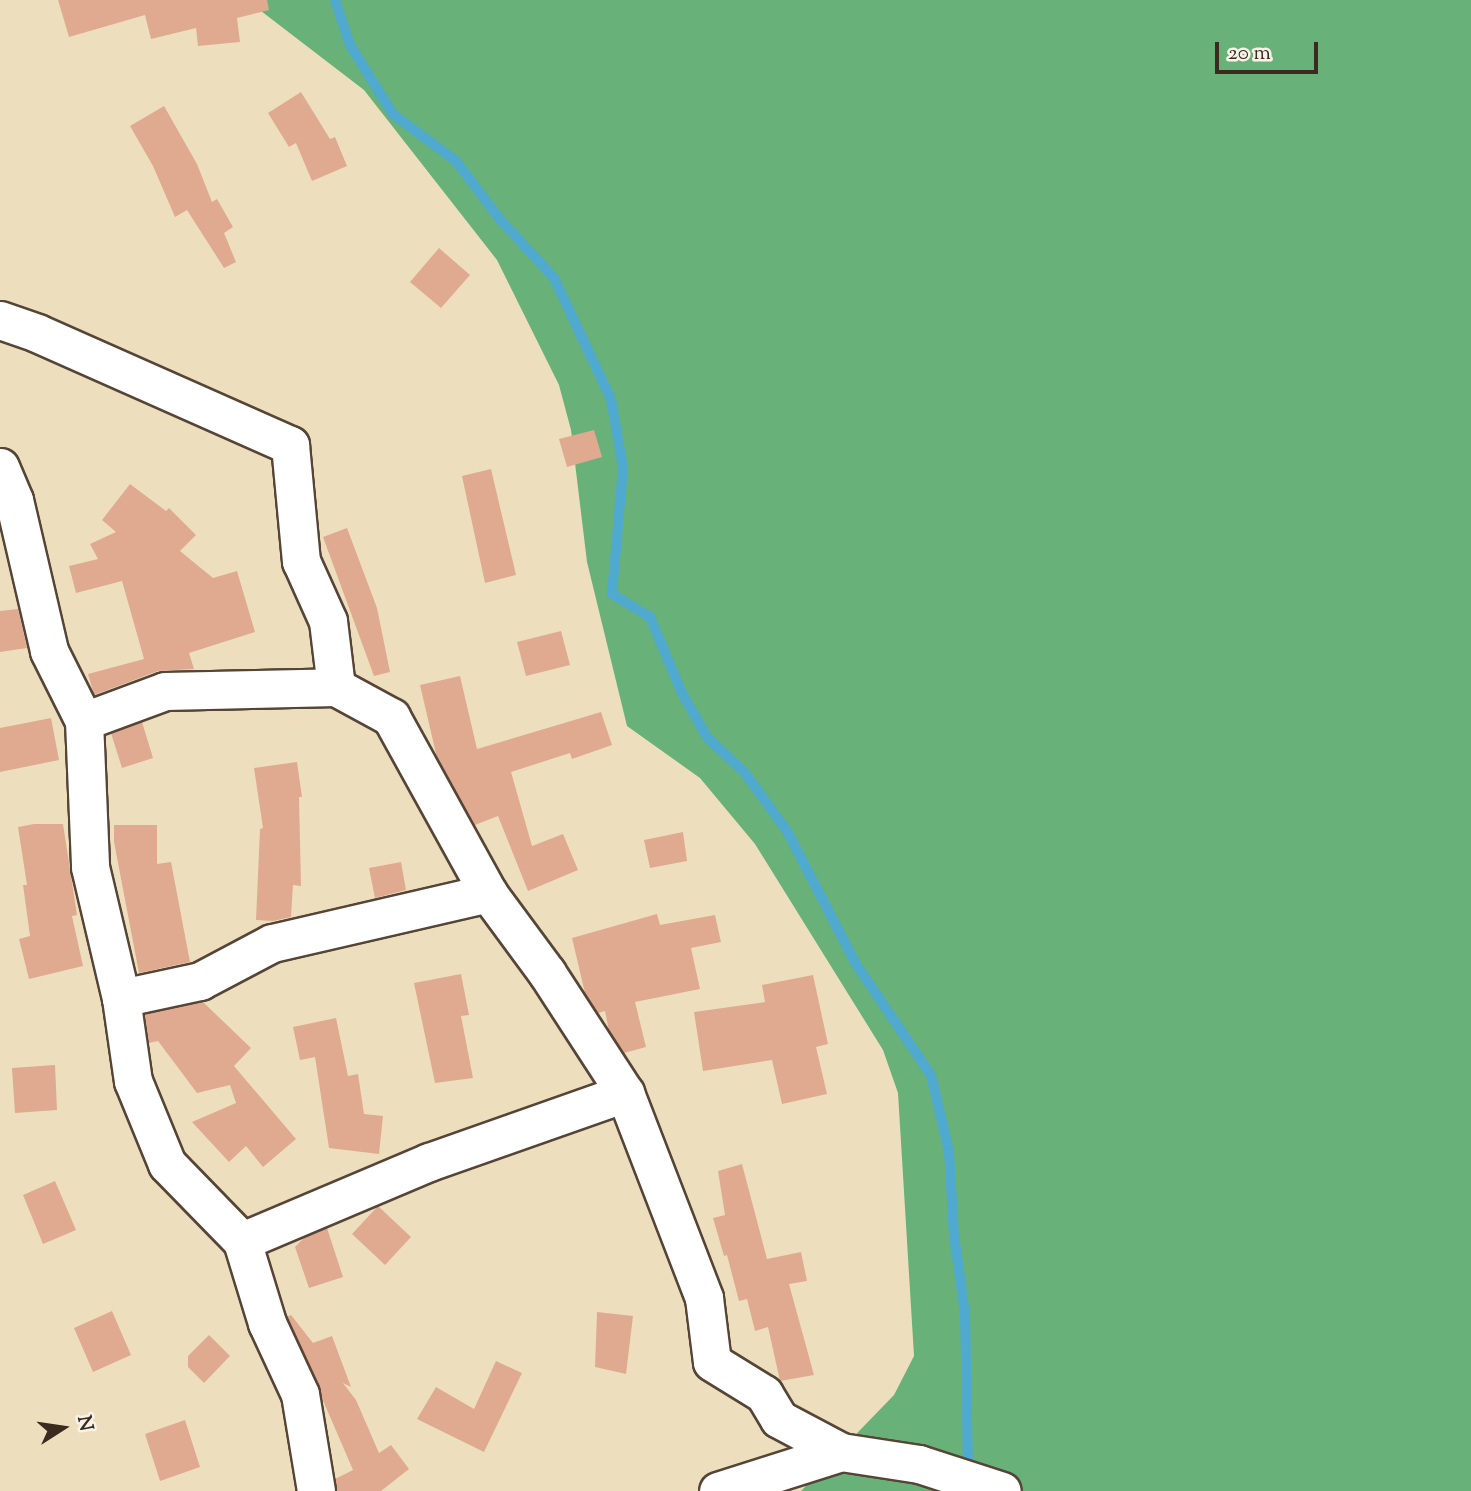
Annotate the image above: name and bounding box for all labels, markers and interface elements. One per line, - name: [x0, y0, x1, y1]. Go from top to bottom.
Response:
- scale bar: [1219, 28, 1322, 72]
- text: 20 m: [1228, 39, 1271, 69]
- north arrow: [28, 1393, 98, 1463]
- text: N: [69, 1413, 99, 1434]

